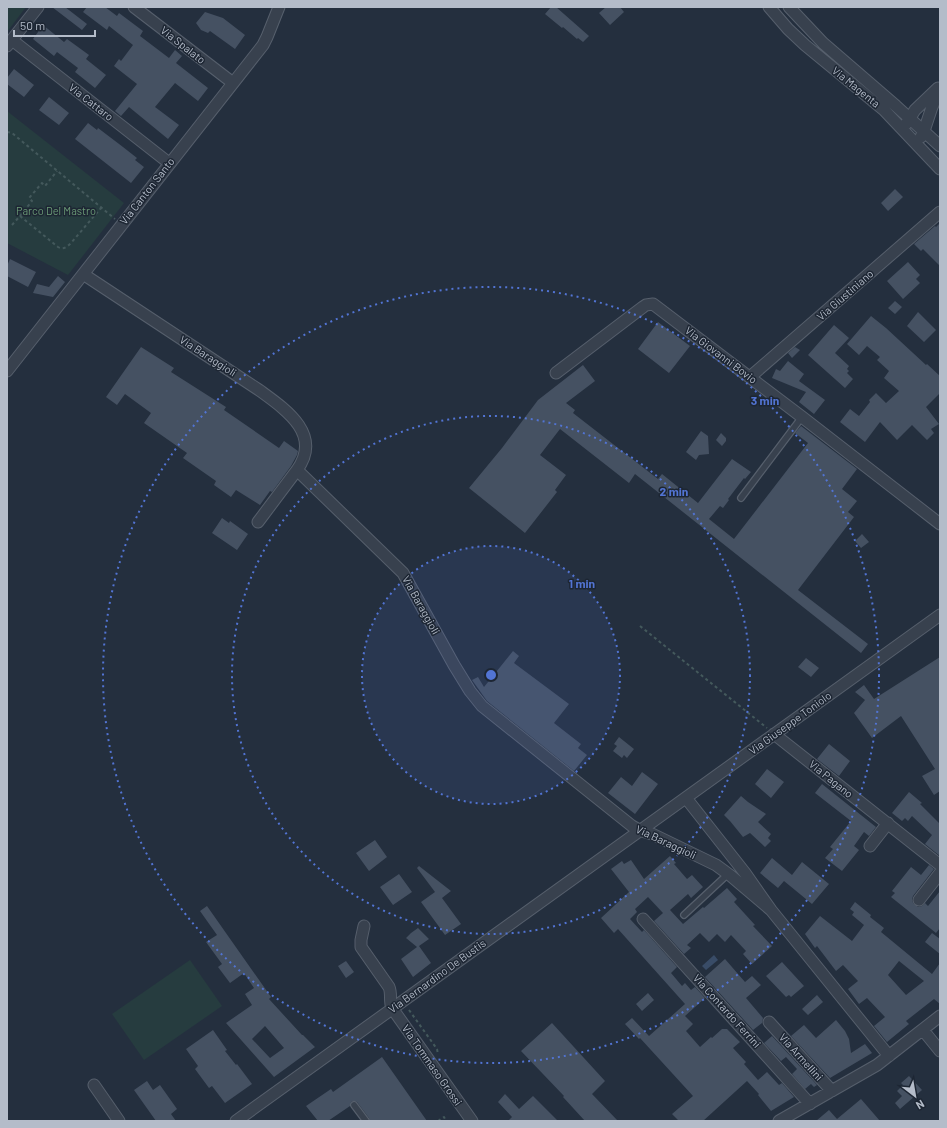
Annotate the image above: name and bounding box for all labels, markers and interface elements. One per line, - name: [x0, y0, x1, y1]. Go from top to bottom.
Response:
- scale bar: [14, 12, 95, 38]
- text: 50 m: [20, 18, 45, 32]
- street label: Via Spalato: [158, 23, 208, 66]
- street label: Via Magenta: [830, 63, 883, 110]
- street label: Via Cattaro: [66, 80, 116, 123]
- street label: Via Canton Santo: [117, 155, 177, 227]
- park label: Parco Del Mastro: [16, 204, 96, 217]
- street label: Via Giustiniano: [814, 266, 876, 323]
- street label: Via Giovanni Bovio: [683, 323, 760, 386]
- street label: Via Baraggioli: [177, 332, 239, 379]
- text: 3 min: [751, 393, 779, 407]
- text: 2 min: [660, 484, 688, 498]
- street label: Via Baraggioli: [400, 573, 443, 637]
- text: 1 min: [569, 576, 595, 590]
- centre of rings: [484, 668, 498, 682]
- street label: Via Giuseppe Toniolo: [746, 688, 833, 757]
- street label: Via Pagano: [807, 757, 856, 800]
- street label: Via Baraggioli: [634, 822, 699, 861]
- street label: Via Bernardino De Bustis: [386, 936, 488, 1015]
- street label: Via Contardo Ferrini: [691, 971, 764, 1050]
- street label: Via Tommaso Grossi: [400, 1022, 465, 1108]
- street label: Via Armellini: [777, 1030, 826, 1083]
- north arrow: [895, 1076, 935, 1116]
- text: N: [914, 1098, 927, 1112]

